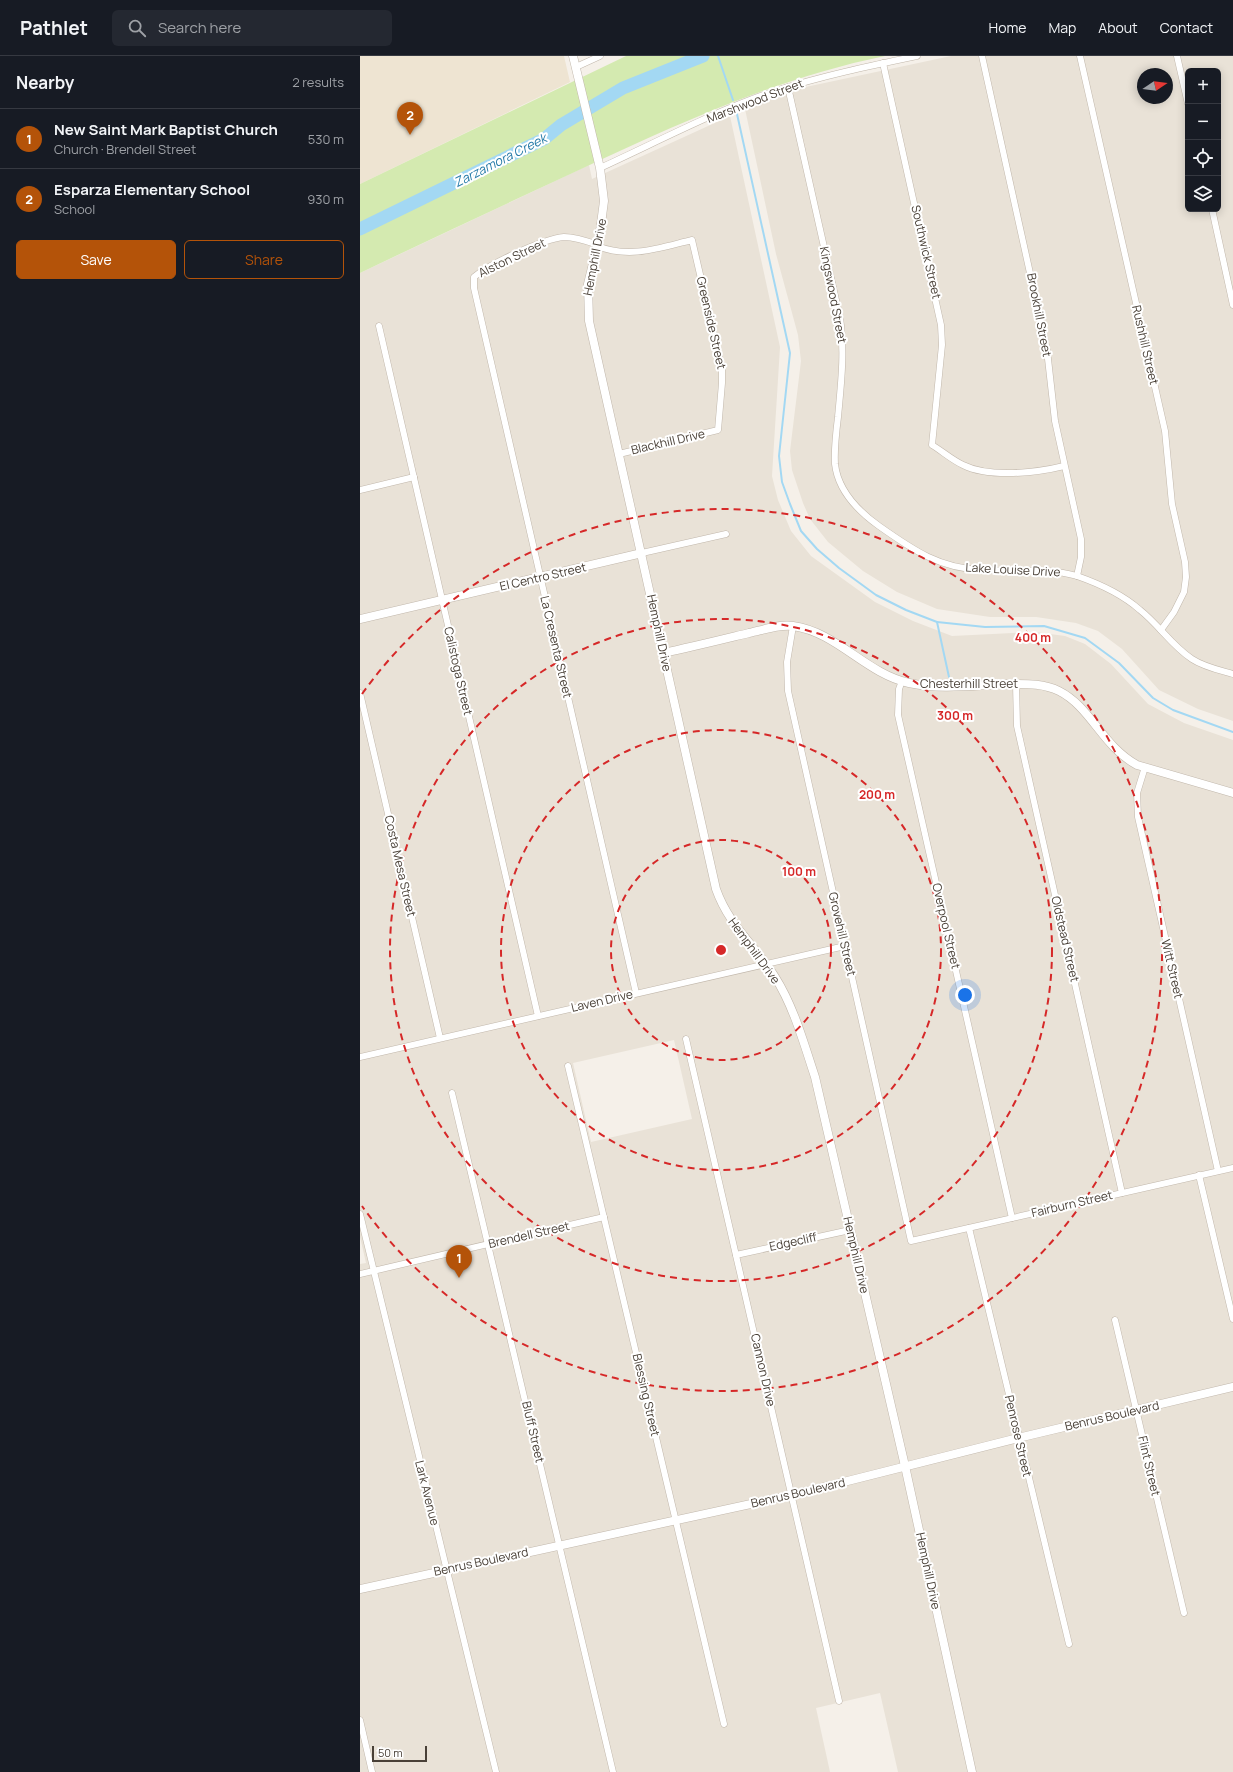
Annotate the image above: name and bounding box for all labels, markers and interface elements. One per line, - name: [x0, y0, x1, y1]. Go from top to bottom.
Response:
- search box: [112, 10, 392, 46]
- text: Pathlet: [20, 15, 88, 41]
- icon: search: [126, 17, 148, 39]
- text: Search here: [158, 17, 241, 38]
- text: Home: [989, 18, 1026, 37]
- text: Map: [1048, 18, 1076, 37]
- text: About: [1098, 18, 1138, 37]
- text: Contact: [1160, 18, 1213, 37]
- north arrow: [1137, 68, 1173, 104]
- map controls: [1185, 68, 1221, 212]
- button: +: [1185, 68, 1221, 104]
- text: Nearby: [16, 71, 74, 94]
- text: 2 results: [292, 73, 344, 91]
- street label: Marshwood Street: [704, 74, 806, 127]
- pin: 2: [397, 102, 423, 135]
- button: −: [1185, 104, 1221, 140]
- text: New Saint Mark Baptist Church: [54, 119, 278, 140]
- water label: Zarzamora Creek: [450, 128, 552, 191]
- text: 1: [26, 130, 32, 148]
- text: 530 m: [308, 130, 344, 148]
- text: Church · Brendell Street: [54, 140, 196, 158]
- button: locate: [1185, 140, 1221, 176]
- button: layers: [1185, 176, 1221, 212]
- text: Esparza Elementary School: [54, 179, 250, 200]
- text: 2: [25, 190, 33, 208]
- text: 930 m: [307, 190, 344, 208]
- text: School: [54, 200, 95, 218]
- street label: Southwick Street: [907, 203, 946, 301]
- street label: Hemphill Drive: [579, 217, 610, 297]
- street label: Alston Street: [475, 234, 549, 281]
- button: Save: [16, 240, 176, 279]
- button: Share: [184, 240, 344, 279]
- street label: Kingswood Street: [816, 245, 851, 345]
- street label: Brookhill Street: [1023, 272, 1056, 358]
- street label: Greenside Street: [693, 275, 730, 371]
- street label: Rushhill Street: [1128, 303, 1163, 387]
- street label: Blackhill Drive: [629, 425, 707, 458]
- street label: El Centro Street: [498, 558, 588, 595]
- street label: Lake Louise Drive: [965, 559, 1061, 580]
- street label: Hemphill Drive: [643, 593, 676, 673]
- street label: La Cresenta Street: [536, 594, 577, 700]
- street label: Calistoga Street: [440, 625, 477, 717]
- text: 400 m: [1015, 629, 1051, 646]
- street label: Chesterhill Street: [920, 675, 1018, 692]
- text: 300 m: [937, 707, 973, 724]
- text: 200 m: [859, 786, 895, 803]
- street label: Costa Mesa Street: [381, 814, 420, 918]
- text: 100 m: [782, 863, 816, 880]
- street label: Overpool Street: [928, 881, 965, 971]
- street label: Grovehill Street: [825, 890, 860, 978]
- street label: Oldstead Street: [1047, 894, 1084, 984]
- street label: Hemphill Drive: [725, 914, 784, 987]
- street label: Witt Street: [1157, 938, 1188, 1000]
- centre of rings: [714, 943, 728, 957]
- street label: Laven Drive: [569, 985, 634, 1016]
- your location: [955, 985, 975, 1005]
- street label: Fairburn Street: [1030, 1186, 1114, 1221]
- street label: Hemphill Drive: [839, 1215, 874, 1295]
- street label: Brendell Street: [487, 1217, 571, 1252]
- street label: Edgecliff: [768, 1228, 818, 1255]
- pin: 1: [446, 1245, 472, 1278]
- street label: Cannon Drive: [747, 1332, 780, 1408]
- street label: Blessing Street: [629, 1352, 664, 1438]
- street label: Penrose Street: [1001, 1393, 1036, 1479]
- street label: Benrus Boulevard: [1063, 1396, 1161, 1435]
- street label: Bluff Street: [518, 1399, 549, 1465]
- street label: Flint Street: [1134, 1434, 1165, 1498]
- street label: Lark Avenue: [411, 1459, 444, 1527]
- street label: Benrus Boulevard: [749, 1473, 847, 1512]
- street label: Hemphill Drive: [912, 1531, 945, 1611]
- street label: Benrus Boulevard: [432, 1543, 530, 1580]
- scale bar: [372, 1744, 427, 1763]
- text: 50 m: [378, 1745, 403, 1760]

